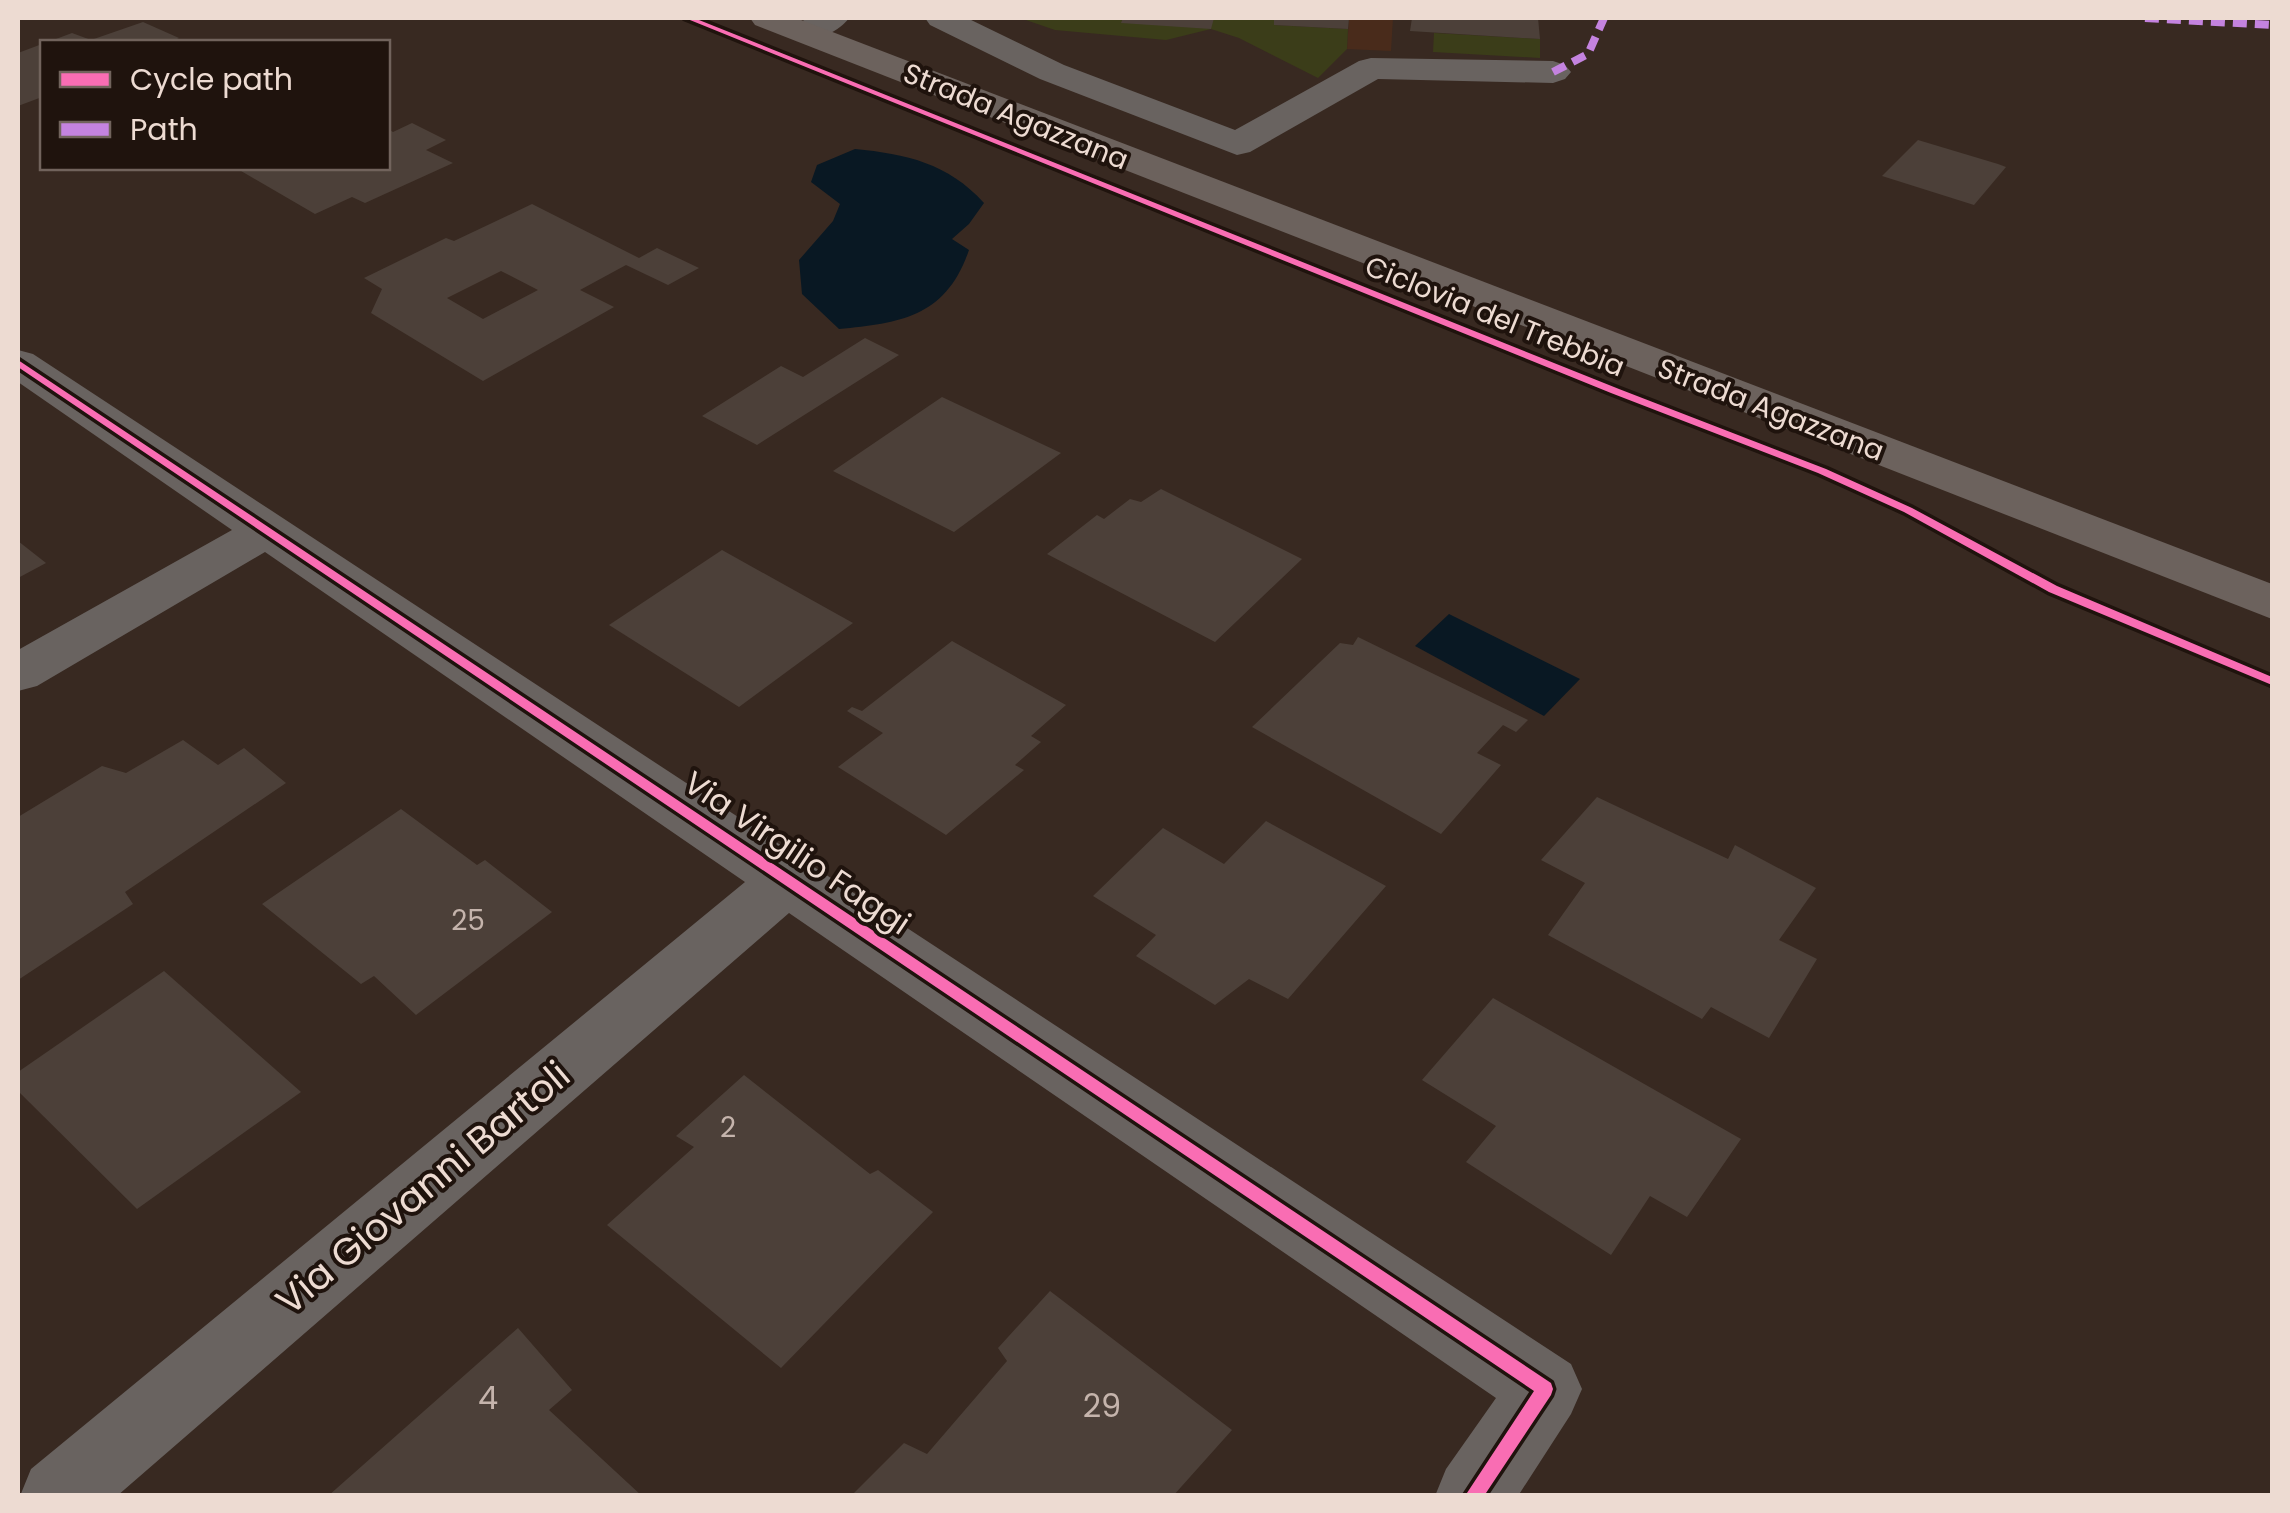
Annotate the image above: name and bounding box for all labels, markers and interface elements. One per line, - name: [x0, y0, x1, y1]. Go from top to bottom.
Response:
- legend: [40, 40, 390, 170]
- street label: Strada Agazzana: [898, 54, 1134, 179]
- text: Cycle path: [130, 58, 293, 101]
- text: Path: [130, 108, 198, 151]
- street label: Ciclovia del Trebbia: [1359, 247, 1630, 386]
- street label: Strada Agazzana: [1652, 348, 1890, 471]
- street label: Via Virgilio Faggi: [675, 760, 919, 945]
- house number: 25: [451, 901, 485, 940]
- street label: Via Giovanni Bartoli: [264, 1049, 581, 1327]
- house number: 2: [720, 1108, 736, 1147]
- house number: 4: [478, 1375, 498, 1420]
- house number: 29: [1083, 1383, 1121, 1428]

